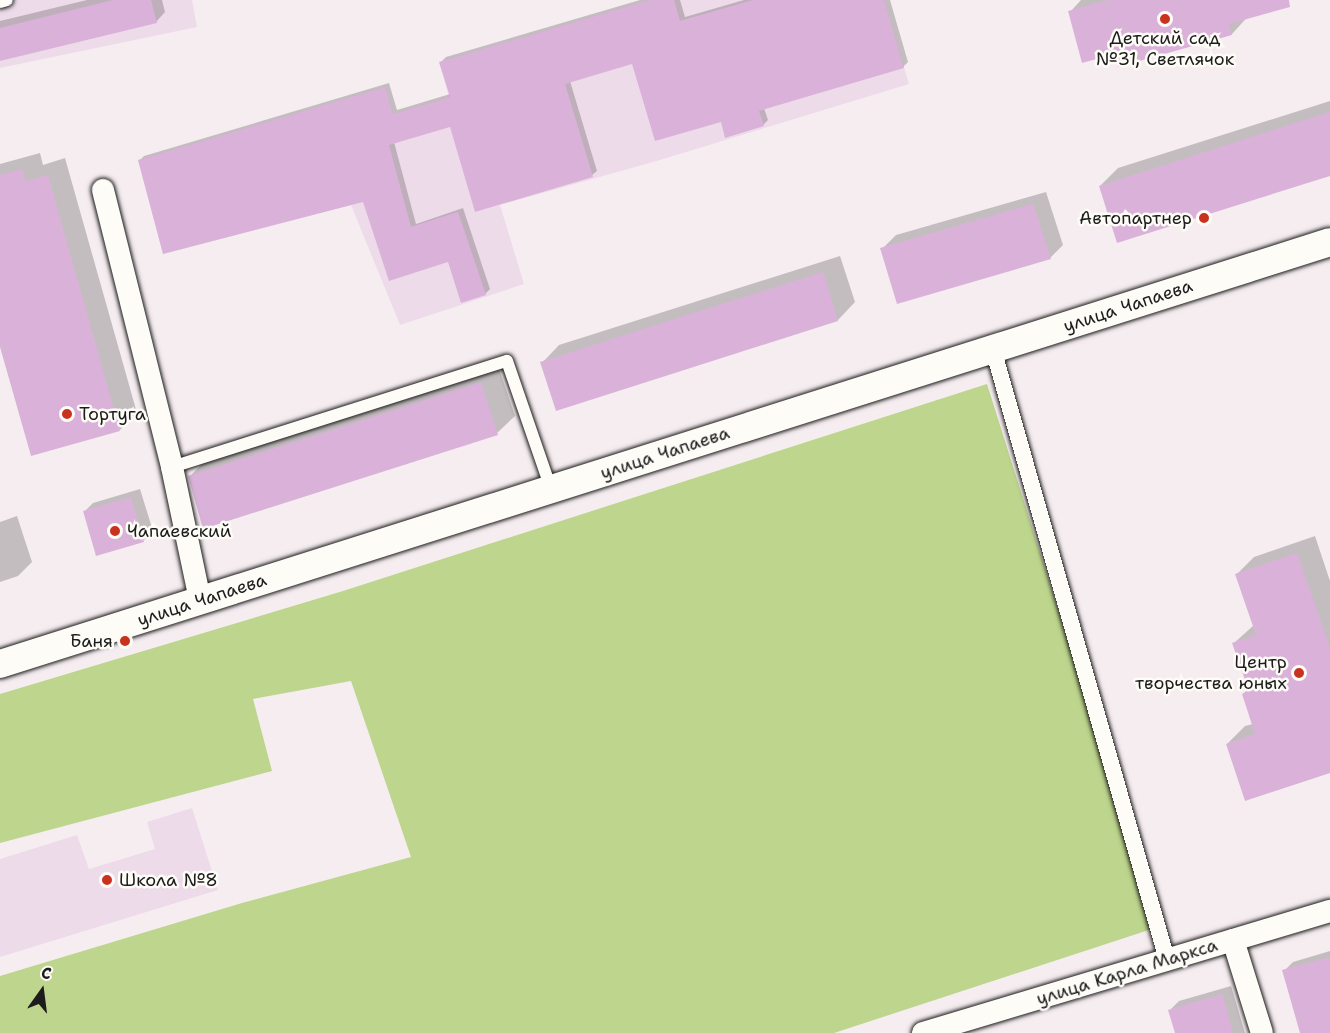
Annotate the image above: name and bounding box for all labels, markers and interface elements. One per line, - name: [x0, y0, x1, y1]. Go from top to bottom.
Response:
- marker: Детский сад №31, Светлячок: [1158, 12, 1172, 26]
- place label: Детский сад №31, Светлячок: [1095, 28, 1235, 70]
- place label: Автопартнер: [1079, 207, 1192, 229]
- marker: Автопартнер: [1197, 211, 1211, 225]
- street label: улица Чапаева: [1061, 275, 1195, 337]
- place label: Тортуга: [79, 403, 146, 425]
- marker: Тортуга: [60, 407, 74, 421]
- street label: улица Чапаева: [598, 422, 732, 484]
- place label: Чапаевский: [127, 520, 231, 542]
- marker: Чапаевский: [108, 524, 122, 538]
- street label: улица Чапаева: [135, 569, 269, 631]
- place label: Баня: [70, 630, 113, 652]
- marker: Баня: [118, 634, 132, 648]
- place label: Центр творчества юных: [1135, 652, 1287, 694]
- marker: Центр творчества юных: [1292, 666, 1306, 680]
- place label: Школа №8: [119, 869, 218, 891]
- marker: Школа №8: [100, 873, 114, 887]
- street label: улица Карла Маркса: [1034, 934, 1220, 1010]
- north arrow: [12, 961, 72, 1021]
- text: С: [39, 962, 54, 984]

